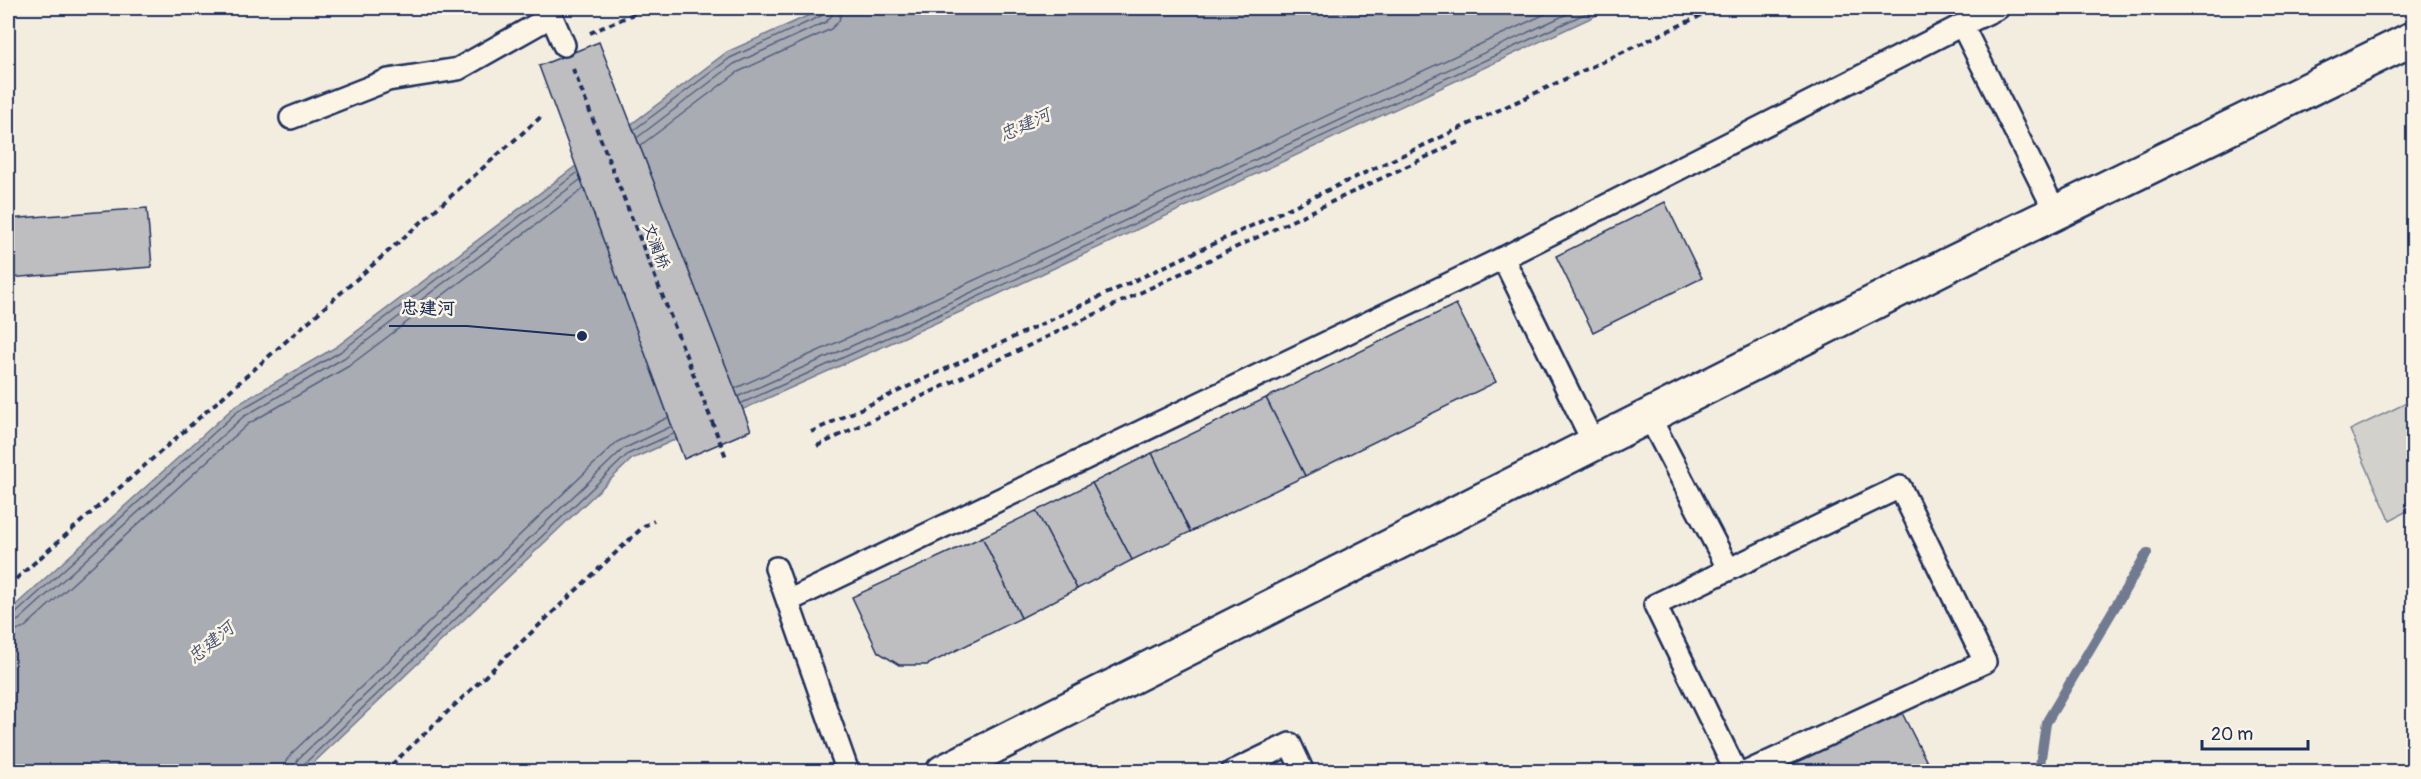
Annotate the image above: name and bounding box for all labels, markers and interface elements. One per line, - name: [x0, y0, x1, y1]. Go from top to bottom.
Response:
- water label: 忠建河: [996, 102, 1057, 147]
- street label: 文澜桥: [638, 220, 674, 272]
- callout: 忠建河: [389, 290, 467, 326]
- text: 忠建河: [401, 297, 455, 320]
- water label: 忠建河: [183, 615, 241, 669]
- scale bar: [2202, 713, 2308, 751]
- text: 20 m: [2211, 723, 2253, 746]

